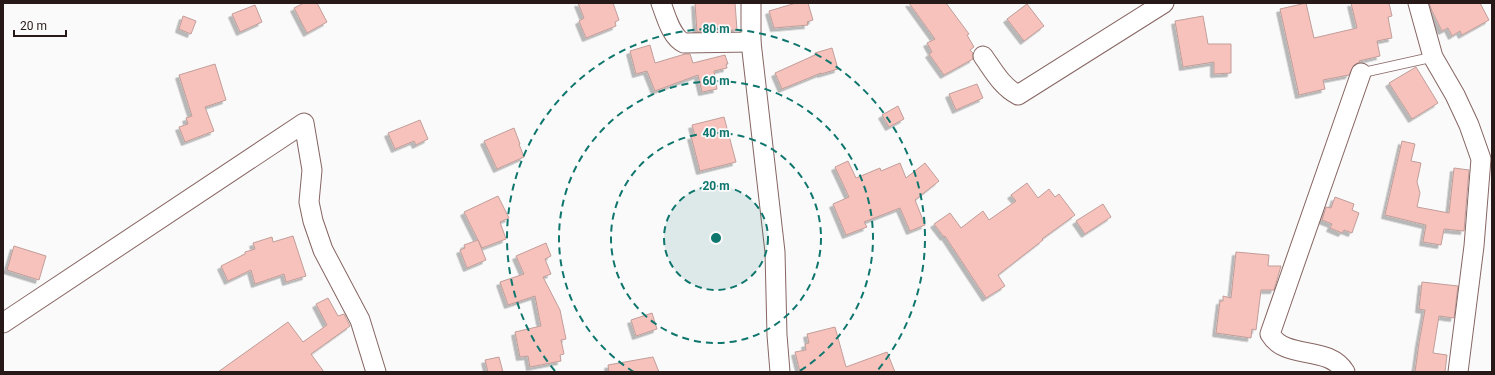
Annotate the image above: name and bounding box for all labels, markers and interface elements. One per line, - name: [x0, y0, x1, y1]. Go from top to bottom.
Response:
- scale bar: [14, 12, 66, 38]
- text: 20 m: [20, 19, 47, 33]
- text: 80 m: [702, 22, 730, 36]
- text: 60 m: [702, 74, 730, 88]
- text: 40 m: [702, 126, 730, 140]
- text: 20 m: [702, 179, 730, 193]
- centre of rings: [709, 231, 723, 245]

